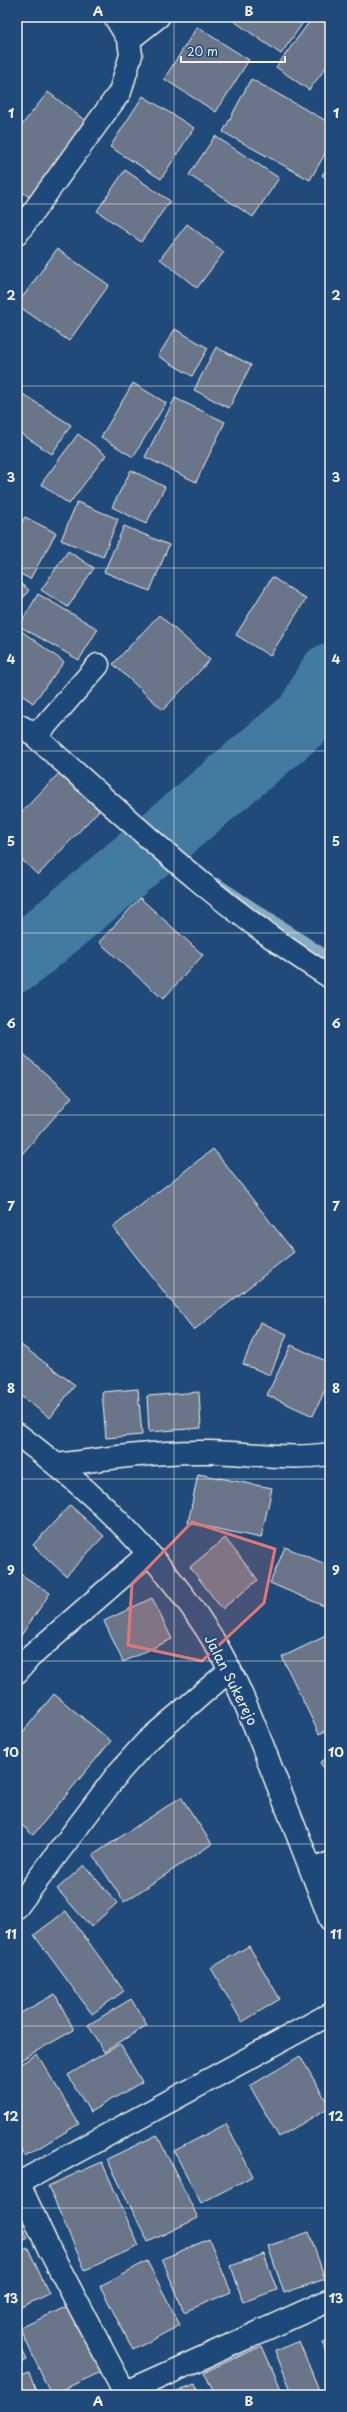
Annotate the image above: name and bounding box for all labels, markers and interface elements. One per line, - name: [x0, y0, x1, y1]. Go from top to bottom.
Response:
- text: A: [93, 1, 103, 20]
- text: B: [245, 1, 254, 20]
- scale bar: [181, 38, 285, 64]
- text: 20 m: [187, 42, 218, 60]
- text: 1: [8, 103, 14, 122]
- text: 1: [333, 103, 339, 122]
- text: 2: [6, 285, 16, 304]
- text: 2: [331, 285, 341, 304]
- text: 3: [7, 467, 16, 486]
- text: 3: [332, 467, 341, 486]
- text: 4: [7, 649, 16, 668]
- text: 4: [332, 649, 341, 668]
- text: 5: [7, 831, 15, 850]
- text: 5: [332, 831, 340, 850]
- text: 6: [6, 1013, 16, 1032]
- text: 6: [331, 1013, 341, 1032]
- text: 7: [7, 1196, 15, 1215]
- text: 7: [332, 1196, 340, 1215]
- text: 8: [7, 1378, 15, 1397]
- text: 8: [332, 1378, 340, 1397]
- text: 9: [7, 1560, 15, 1579]
- text: 9: [332, 1560, 340, 1579]
- street label: Jalan Sukerejo: [199, 1631, 263, 1729]
- text: 10: [3, 1742, 19, 1761]
- text: 10: [328, 1742, 344, 1761]
- text: 11: [5, 1924, 17, 1943]
- text: 11: [330, 1924, 342, 1943]
- text: 12: [3, 2106, 19, 2125]
- text: 12: [328, 2106, 344, 2125]
- text: 13: [4, 2288, 19, 2307]
- text: 13: [329, 2288, 344, 2307]
- text: A: [93, 2391, 103, 2410]
- text: B: [245, 2391, 254, 2410]

